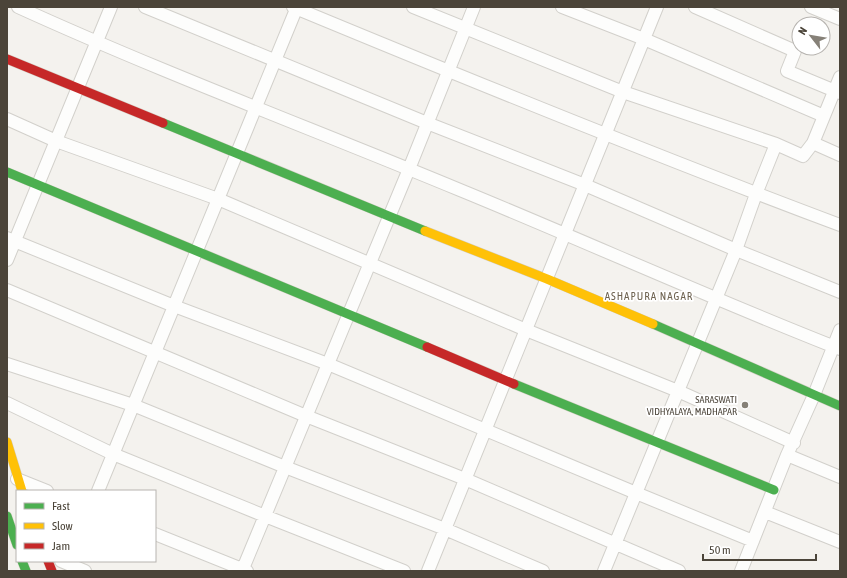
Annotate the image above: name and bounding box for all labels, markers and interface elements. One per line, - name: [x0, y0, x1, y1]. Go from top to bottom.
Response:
- north arrow: [791, 16, 831, 56]
- text: N: [796, 25, 809, 37]
- district label: ASHAPURA NAGAR: [605, 290, 693, 302]
- place label: SARASWATI VIDHYALAYA, MADHAPAR: [647, 394, 737, 417]
- marker: SARASWATI VIDHYALAYA, MADHAPAR: [740, 400, 750, 410]
- legend: [16, 490, 156, 562]
- text: Fast: [52, 499, 70, 513]
- text: Slow: [52, 519, 73, 533]
- scale bar: [703, 536, 816, 562]
- text: Jam: [52, 539, 70, 553]
- text: 50 m: [709, 543, 731, 557]

